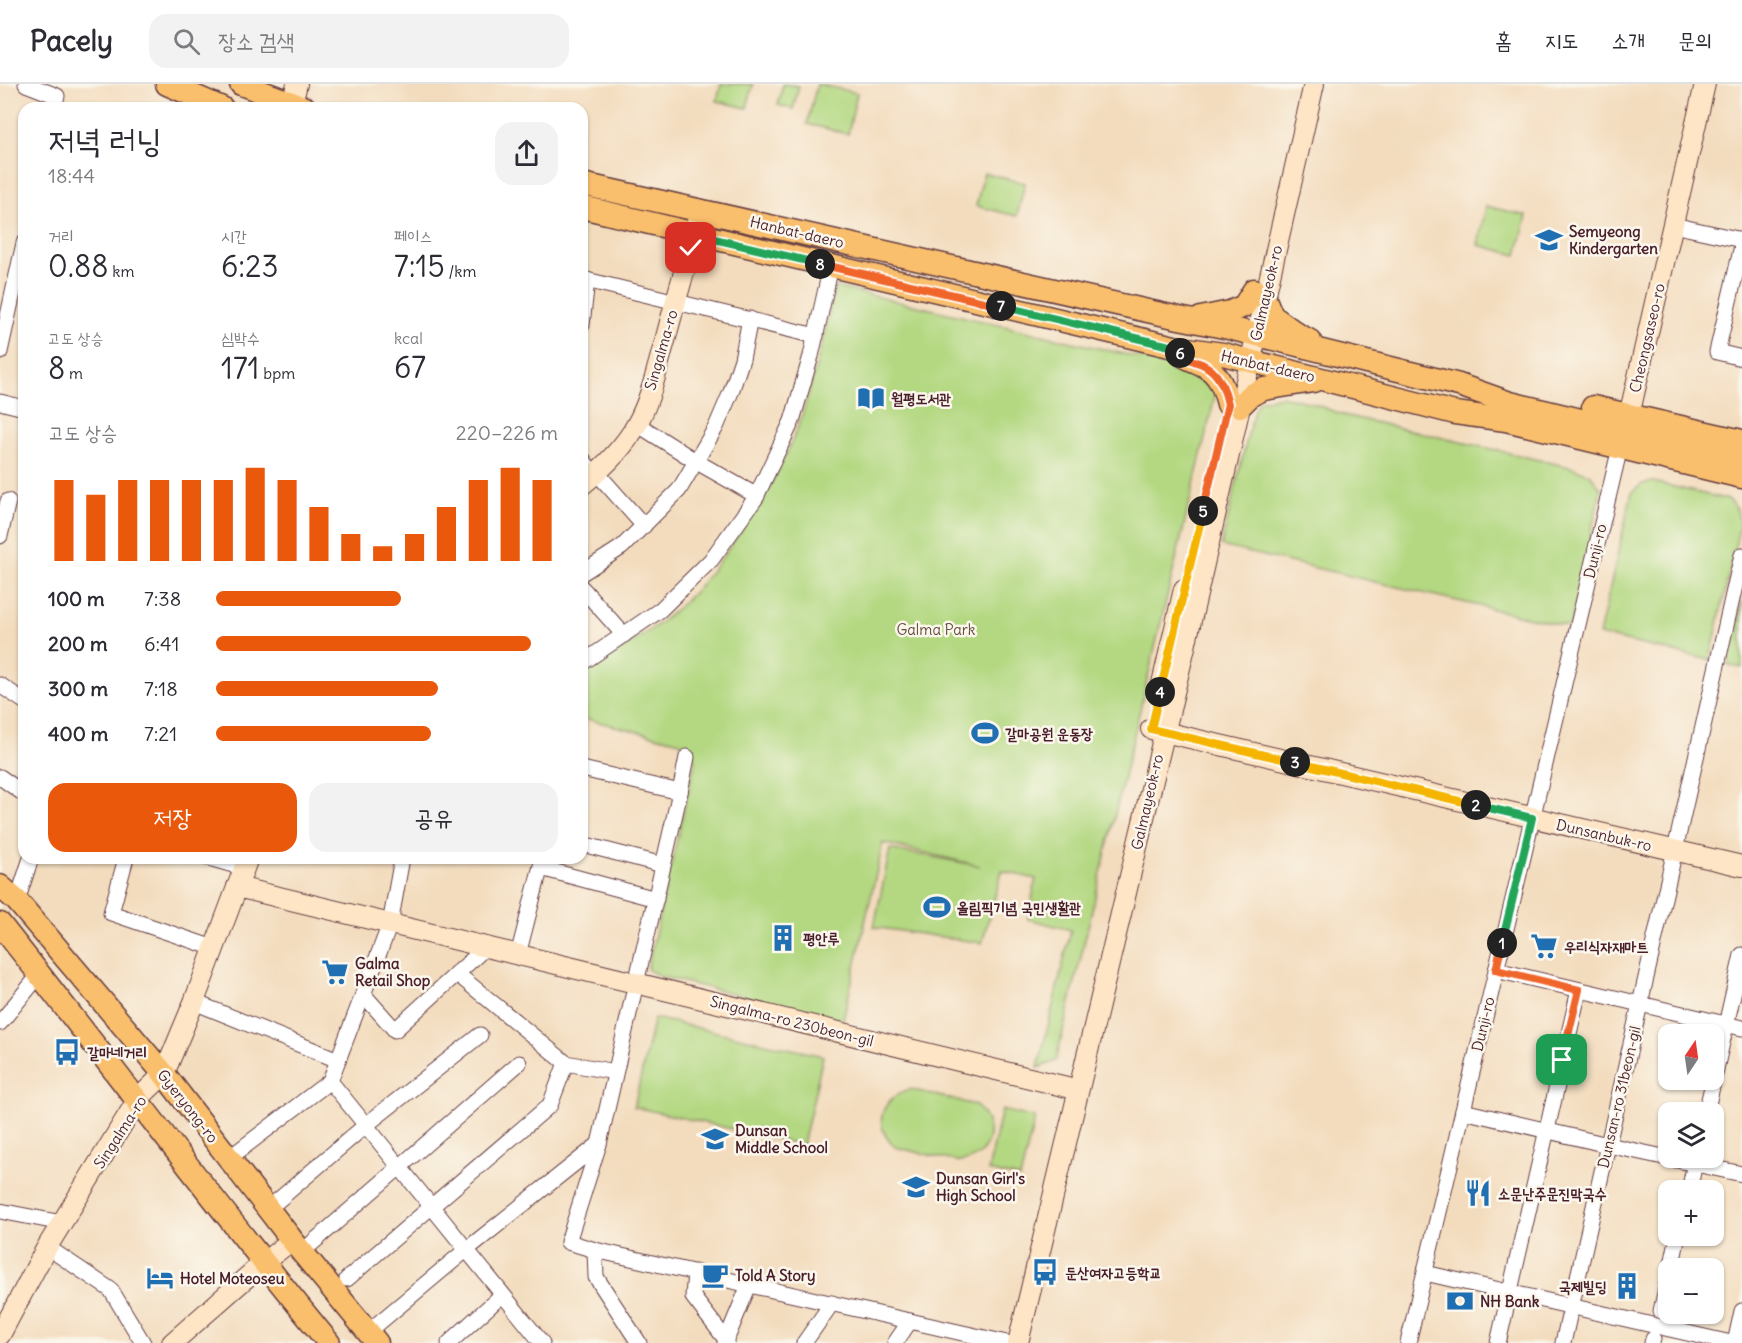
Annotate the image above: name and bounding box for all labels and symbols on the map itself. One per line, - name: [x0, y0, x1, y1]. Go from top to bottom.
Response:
- street label: Hanbat-daero: [748, 212, 846, 252]
- pin: [665, 222, 716, 273]
- place label: Semyeong Kindergarten: [1569, 222, 1658, 259]
- school or university icon: Semyeong Kindergarten: [1534, 225, 1564, 255]
- street label: Galmayeok-ro: [1246, 243, 1286, 343]
- pin: 8: [805, 249, 835, 279]
- street label: Cheongsaseo-ro: [1625, 282, 1669, 394]
- pin: 7: [986, 291, 1016, 321]
- street label: Singalma-ro: [640, 308, 682, 392]
- pin: 6: [1165, 338, 1195, 368]
- street label: Hanbat-daero: [1219, 346, 1317, 386]
- library icon: 월평도서관: [856, 383, 886, 413]
- place label: 월평도서관: [891, 389, 951, 408]
- pin: 5: [1188, 496, 1218, 526]
- street label: Dunji-ro: [1580, 522, 1610, 580]
- park label: Galma Park: [896, 620, 976, 639]
- pin: 4: [1145, 677, 1175, 707]
- sports icon: 갈마공원 운동장: [970, 718, 1000, 748]
- place label: 갈마공원 운동장: [1005, 724, 1093, 743]
- pin: 3: [1280, 747, 1310, 777]
- street label: Galmayeok-ro: [1127, 752, 1167, 852]
- pin: 2: [1461, 790, 1491, 820]
- street label: Dunsanbuk-ro: [1554, 815, 1654, 855]
- sports icon: 올림픽기념 국민생활관: [922, 892, 952, 922]
- place label: 올림픽기념 국민생활관: [957, 898, 1081, 917]
- building icon: 평안루: [768, 923, 798, 953]
- pin: 1: [1487, 928, 1517, 958]
- place label: 평안루: [803, 929, 839, 948]
- supermarket icon: 우리식자재마트: [1529, 931, 1559, 961]
- place label: 우리식자재마트: [1564, 937, 1649, 956]
- place label: Galma Retail Shop: [355, 954, 431, 991]
- supermarket icon: Galma Retail Shop: [320, 957, 350, 987]
- street label: Singalma-ro 230beon-gil: [708, 991, 876, 1051]
- street label: Dunji-ro: [1468, 995, 1498, 1053]
- street label: Dunsan-ro 31beon-gil: [1593, 1024, 1645, 1170]
- north arrow: [1658, 1024, 1724, 1090]
- pin: [1536, 1034, 1587, 1085]
- bus stop icon: 갈마네거리: [52, 1037, 82, 1067]
- place label: 갈마네거리: [87, 1043, 147, 1062]
- street label: Gyeryong-ro: [153, 1065, 223, 1147]
- street label: Singalma-ro: [89, 1092, 151, 1172]
- place label: Dunsan Middle School: [735, 1121, 828, 1157]
- school or university icon: Dunsan Middle School: [700, 1124, 730, 1154]
- place label: Dunsan Girl's High School: [936, 1169, 1025, 1206]
- school or university icon: Dunsan Girl's High School: [901, 1172, 931, 1202]
- restaurant icon: 소문난주문진막국수: [1463, 1178, 1493, 1208]
- place label: 소문난주문진막국수: [1498, 1184, 1607, 1203]
- bus stop icon: 둔산여자고등학교: [1030, 1257, 1060, 1287]
- cafe icon: Told A Story: [700, 1260, 730, 1290]
- hotel icon: Hotel Moteoseu: [145, 1263, 175, 1293]
- place label: 둔산여자고등학교: [1065, 1263, 1162, 1282]
- place label: Told A Story: [735, 1266, 815, 1286]
- place label: Hotel Moteoseu: [180, 1269, 285, 1288]
- building icon: 국제빌딩: [1612, 1271, 1642, 1301]
- place label: 국제빌딩: [1559, 1277, 1607, 1296]
- bank icon: NH Bank: [1445, 1286, 1475, 1316]
- place label: NH Bank: [1480, 1292, 1540, 1311]

